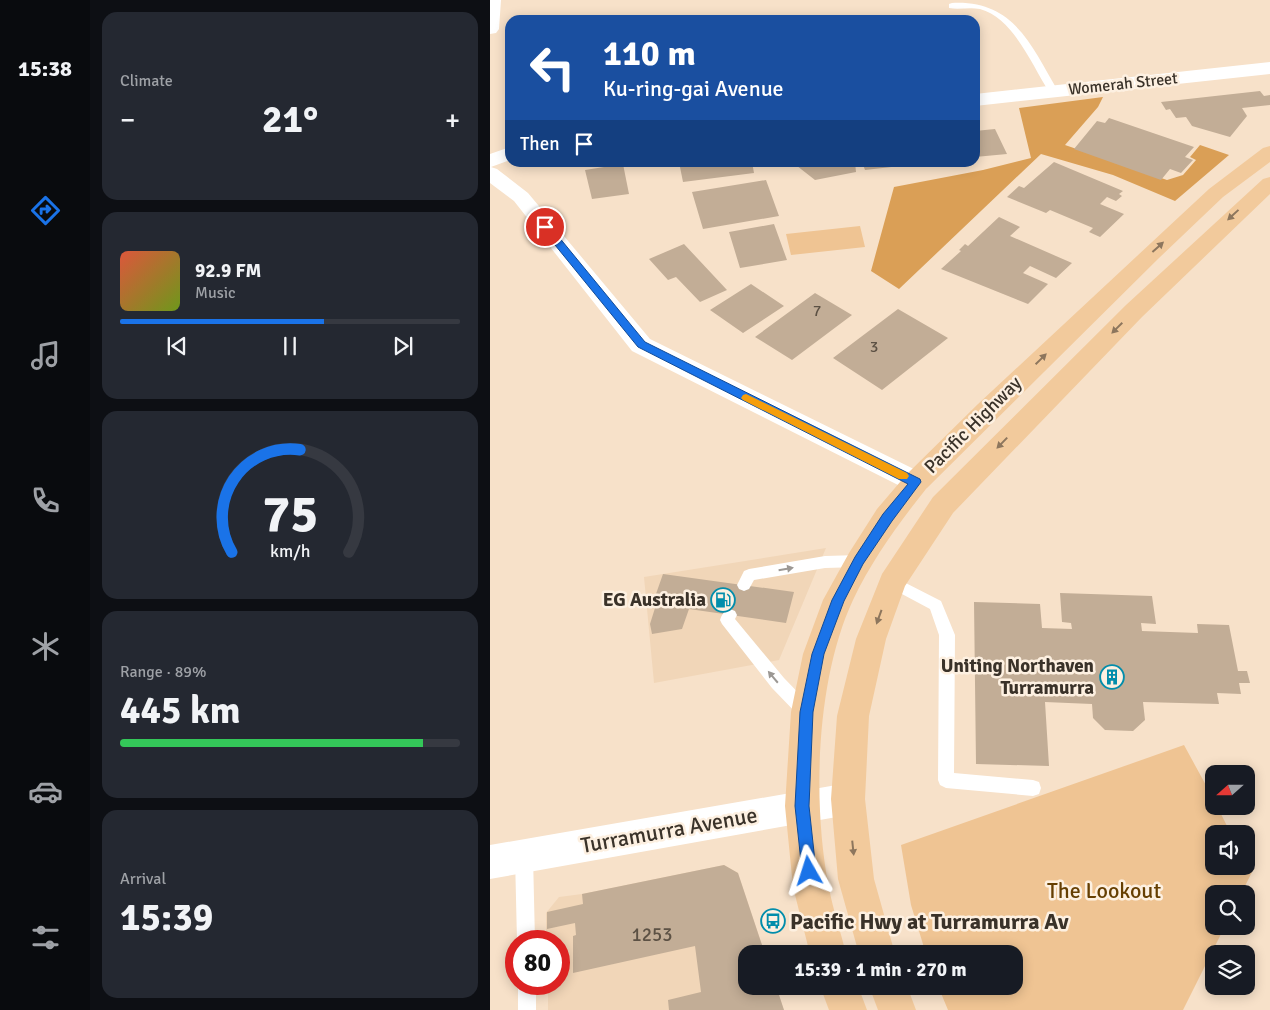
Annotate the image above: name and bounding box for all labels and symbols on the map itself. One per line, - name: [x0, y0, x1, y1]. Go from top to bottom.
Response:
- street label: Womerah Street: [1067, 68, 1179, 100]
- pin: [524, 206, 566, 248]
- one-way arrow: [1228, 209, 1240, 221]
- one-way arrow: [1151, 241, 1164, 252]
- house number: 7: [813, 301, 821, 321]
- one-way arrow: [1111, 322, 1123, 334]
- house number: 3: [870, 337, 878, 357]
- one-way arrow: [1034, 353, 1046, 365]
- street label: Pacific Highway: [919, 371, 1027, 479]
- one-way arrow: [996, 437, 1008, 449]
- one-way arrow: [778, 564, 794, 572]
- fuel station icon: EG Australia: [710, 587, 736, 613]
- place label: EG Australia: [603, 588, 706, 612]
- one-way arrow: [875, 610, 883, 625]
- place label: Uniting Northaven Turramurra: [941, 654, 1094, 700]
- building icon: Uniting Northaven Turramurra: [1099, 664, 1125, 690]
- one-way arrow: [768, 671, 779, 684]
- north arrow: [1205, 765, 1255, 815]
- street label: Turramurra Avenue: [579, 801, 759, 859]
- one-way arrow: [849, 840, 857, 856]
- position arrow: [782, 844, 834, 896]
- park label: The Lookout: [1047, 877, 1161, 904]
- bus stop icon: Pacific Hwy at Turramurra Av: [760, 908, 786, 934]
- place label: Pacific Hwy at Turramurra Av: [790, 908, 1069, 935]
- house number: 1253: [631, 923, 673, 947]
- speed limit sign: 80: [505, 930, 570, 995]

